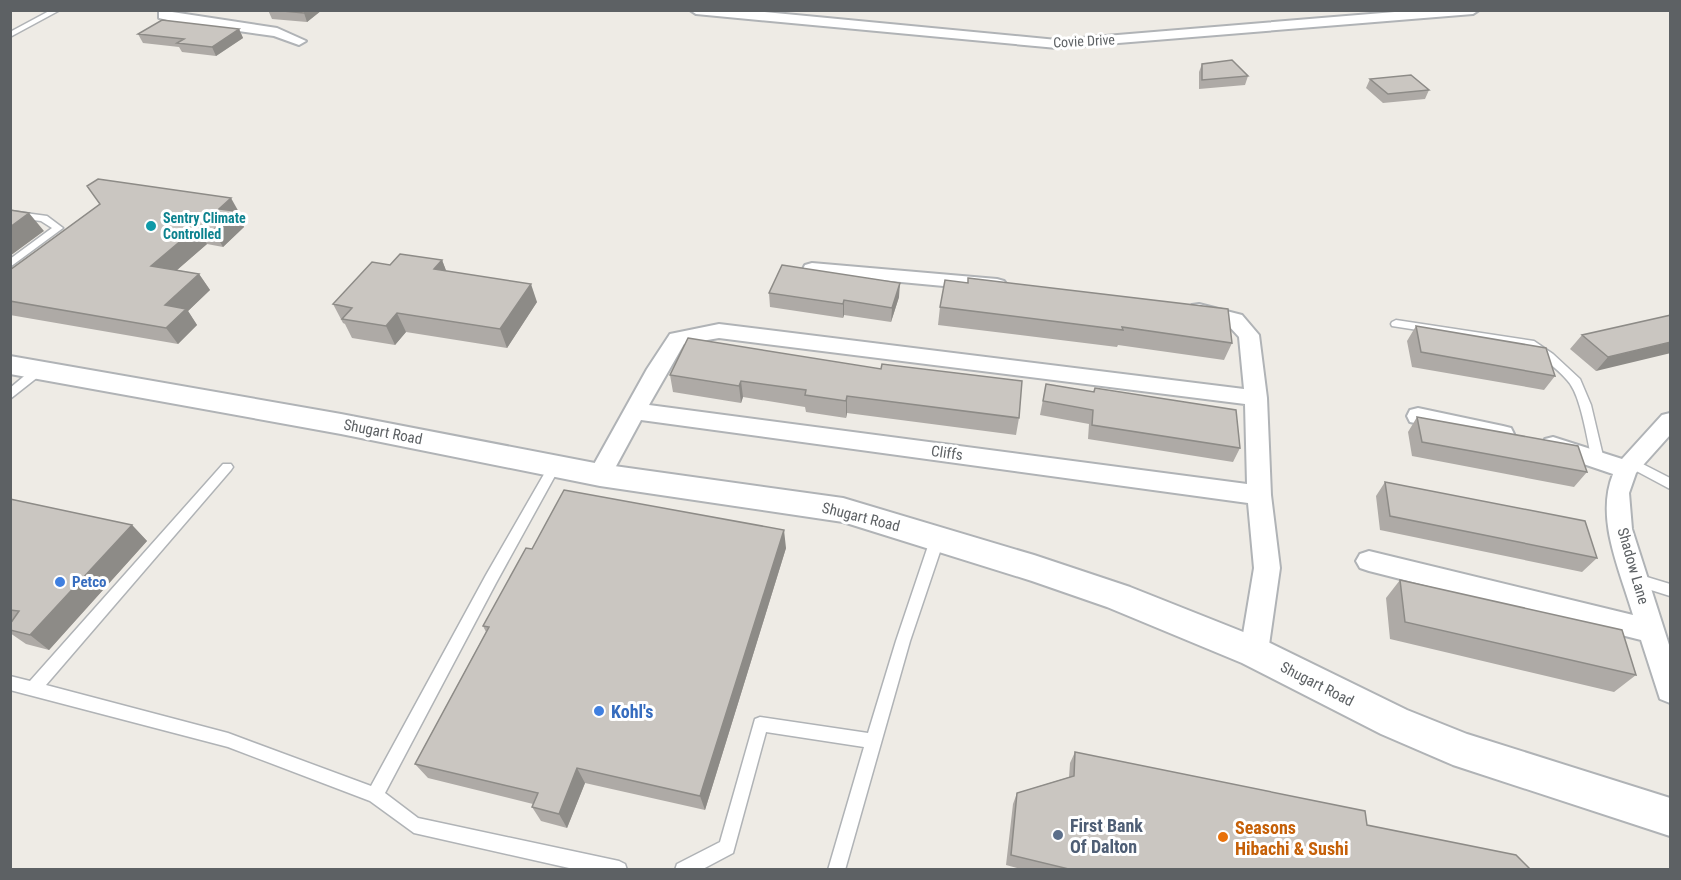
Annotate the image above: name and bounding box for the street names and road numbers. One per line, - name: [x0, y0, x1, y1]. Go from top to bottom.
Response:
- street label: Covie Drive: [1053, 31, 1116, 51]
- street label: Shugart Road: [342, 416, 424, 448]
- street label: Cliffs: [930, 442, 964, 464]
- street label: Shugart Road: [820, 499, 902, 535]
- street label: Shadow Lane: [1613, 526, 1653, 606]
- street label: Shugart Road: [1277, 658, 1357, 710]

